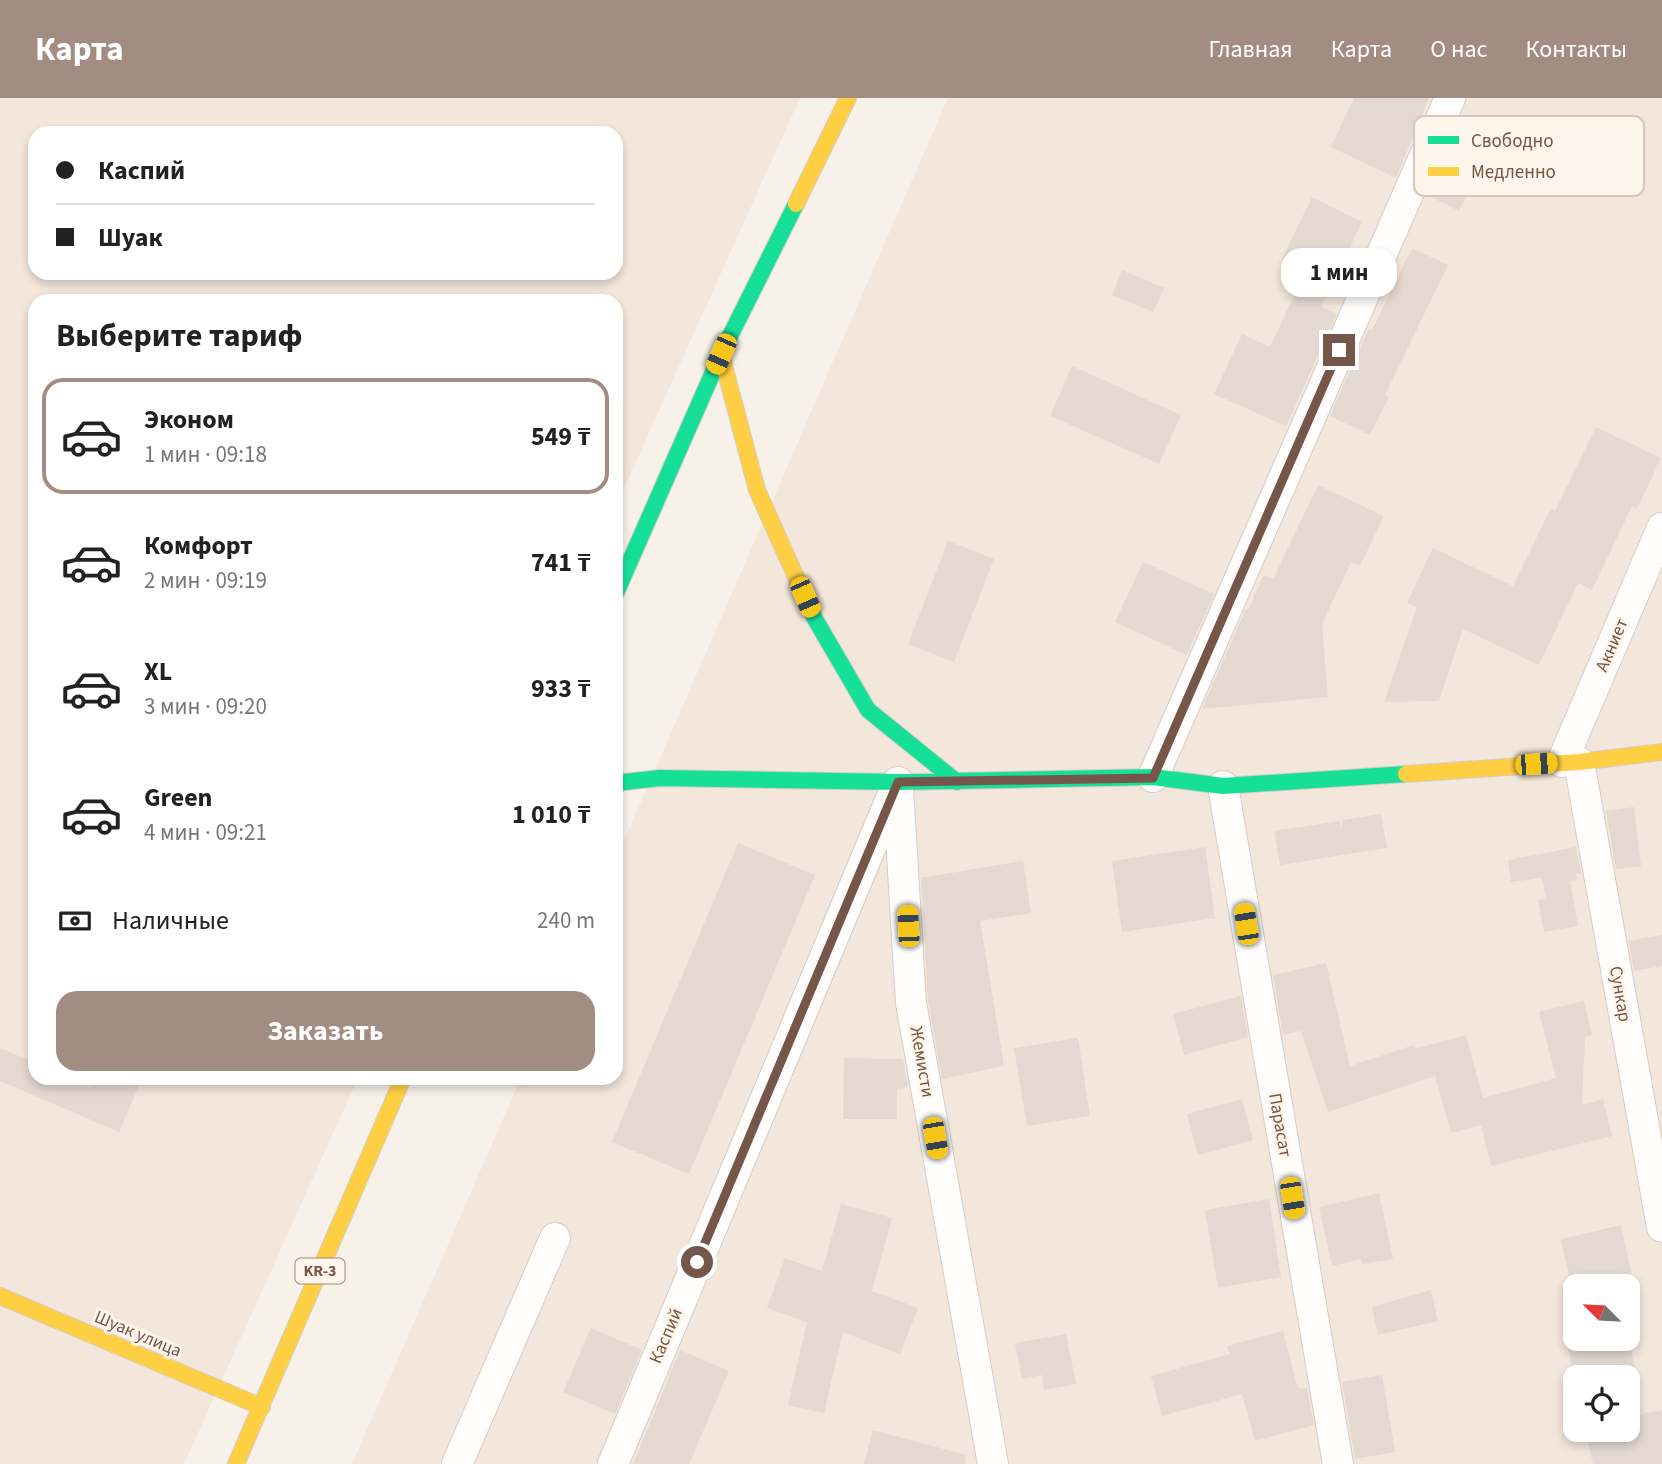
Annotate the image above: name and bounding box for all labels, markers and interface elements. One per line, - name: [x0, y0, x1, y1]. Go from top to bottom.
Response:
- text: Карта: [35, 26, 124, 73]
- text: Главная: [1208, 32, 1293, 67]
- text: Карта: [1331, 32, 1392, 67]
- text: О нас: [1430, 32, 1487, 67]
- text: Контакты: [1525, 32, 1627, 67]
- legend: [1414, 116, 1644, 196]
- text: Свободно: [1471, 128, 1554, 155]
- text: Каспий: [98, 152, 185, 189]
- text: Медленно: [1471, 159, 1556, 186]
- text: Шуак: [98, 219, 163, 256]
- callout: 1 мин: [1281, 248, 1397, 298]
- text: 1 мин: [1310, 256, 1368, 289]
- text: Выберите тариф: [56, 313, 303, 359]
- car: [703, 331, 740, 377]
- route end: [1323, 334, 1355, 366]
- text: Эконом: [144, 401, 234, 438]
- icon: car: [60, 405, 123, 468]
- text: 549 ₸: [531, 418, 591, 455]
- text: 1 мин · 09:18: [144, 438, 267, 471]
- text: Комфорт: [144, 527, 253, 564]
- icon: car: [60, 531, 123, 594]
- text: 741 ₸: [531, 544, 591, 581]
- text: 2 мин · 09:19: [144, 564, 267, 597]
- car: [787, 574, 824, 620]
- street label: Акниет: [1590, 614, 1634, 676]
- text: XL: [144, 653, 172, 690]
- icon: car: [60, 657, 123, 720]
- text: 933 ₸: [531, 670, 591, 707]
- text: 3 мин · 09:20: [144, 690, 267, 723]
- car: [1515, 752, 1558, 776]
- text: Green: [144, 779, 212, 816]
- icon: car: [60, 783, 123, 846]
- text: 1 010 ₸: [512, 796, 591, 833]
- text: 4 мин · 09:21: [144, 816, 267, 849]
- icon: cash: [56, 902, 94, 940]
- text: Наличные: [112, 902, 229, 939]
- car: [1233, 902, 1260, 946]
- text: 240 m: [537, 904, 595, 937]
- car: [897, 904, 920, 948]
- street label: Сункар: [1603, 964, 1637, 1024]
- button: Заказать: [56, 991, 595, 1071]
- street label: Жемисти: [903, 1024, 941, 1100]
- street label: Парасат: [1262, 1091, 1298, 1159]
- car: [922, 1115, 949, 1161]
- car: [1279, 1176, 1306, 1220]
- route start: [681, 1246, 713, 1278]
- road number: KR-3: [296, 1259, 344, 1284]
- north arrow: [1563, 1274, 1640, 1351]
- map controls: [1563, 1274, 1640, 1442]
- street label: Шуак улица: [90, 1304, 186, 1364]
- street label: Каспий: [643, 1304, 689, 1368]
- button: locate: [1563, 1365, 1640, 1442]

